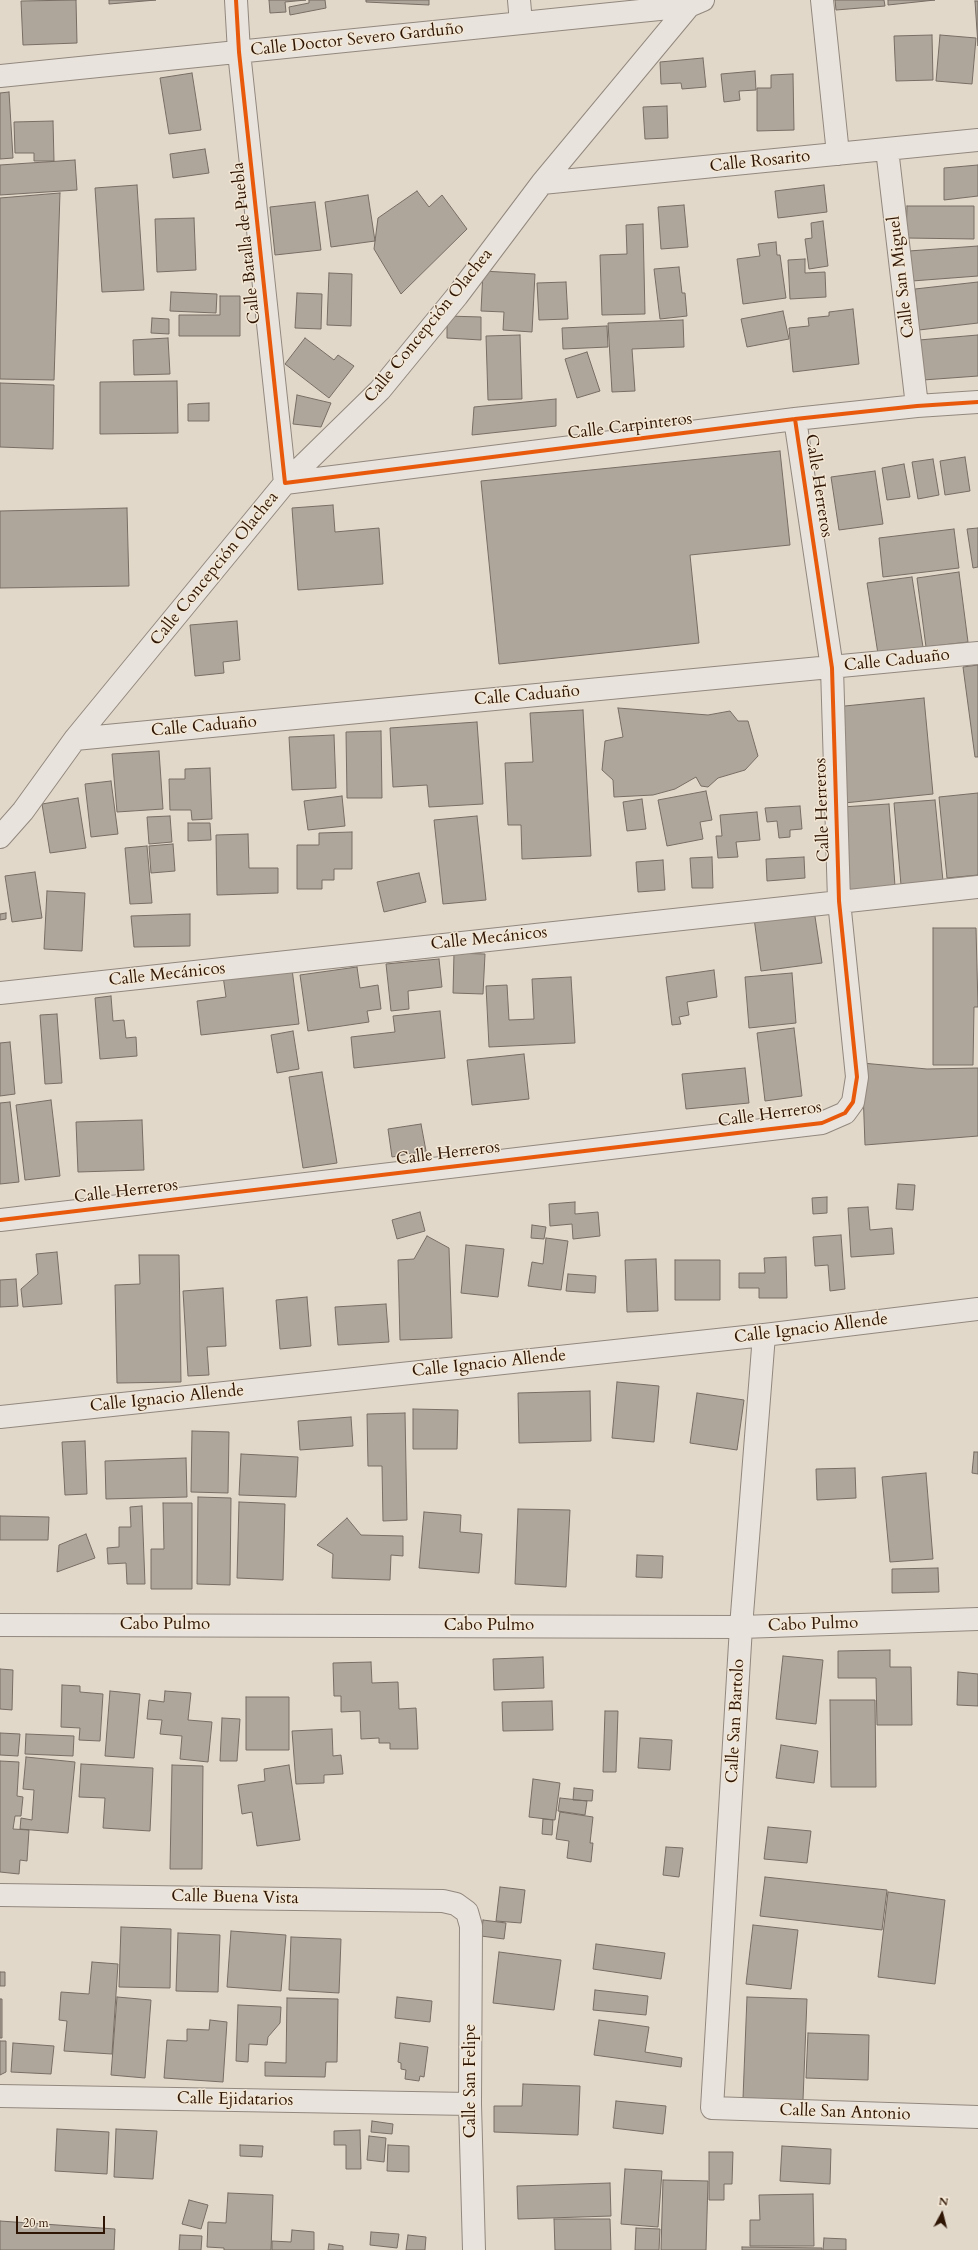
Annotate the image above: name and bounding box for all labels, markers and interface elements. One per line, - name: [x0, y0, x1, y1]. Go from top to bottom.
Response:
- street label: Calle Doctor Severo Garduño: [249, 19, 465, 61]
- street label: Calle Rosarito: [709, 147, 811, 177]
- street label: Calle Batalla de Puebla: [228, 161, 266, 325]
- street label: Calle San Miguel: [884, 215, 920, 339]
- street label: Calle Concepción Olachea: [361, 245, 497, 407]
- street label: Calle Carpinteros: [566, 409, 694, 445]
- street label: Calle Herreros: [800, 433, 836, 539]
- street label: Calle Concepción Olachea: [147, 488, 283, 650]
- street label: Calle Caduaño: [843, 645, 951, 677]
- street label: Calle Caduaño: [473, 681, 581, 711]
- street label: Calle Caduaño: [150, 712, 258, 742]
- street label: Calle Herreros: [811, 757, 835, 863]
- street label: Calle Mecánicos: [430, 923, 548, 955]
- street label: Calle Mecánicos: [108, 959, 226, 991]
- street label: Calle Herreros: [717, 1098, 823, 1132]
- street label: Calle Herreros: [395, 1138, 501, 1170]
- street label: Calle Herreros: [73, 1176, 179, 1208]
- street label: Calle Ignacio Allende: [733, 1309, 889, 1349]
- street label: Calle Ignacio Allende: [411, 1346, 567, 1382]
- street label: Calle Ignacio Allende: [89, 1381, 245, 1417]
- street label: Cabo Pulmo: [767, 1613, 859, 1637]
- street label: Cabo Pulmo: [120, 1615, 210, 1635]
- street label: Cabo Pulmo: [444, 1616, 534, 1636]
- street label: Calle San Bartolo: [723, 1658, 749, 1784]
- street label: Calle Buena Vista: [171, 1887, 299, 1909]
- street label: Calle San Felipe: [461, 2024, 481, 2138]
- street label: Calle Ejidatarios: [177, 2089, 293, 2111]
- street label: Calle San Antonio: [779, 2101, 911, 2125]
- north arrow: [922, 2194, 962, 2234]
- text: N: [938, 2194, 949, 2210]
- scale bar: [18, 2208, 107, 2234]
- text: 20 m: [23, 2215, 49, 2231]

